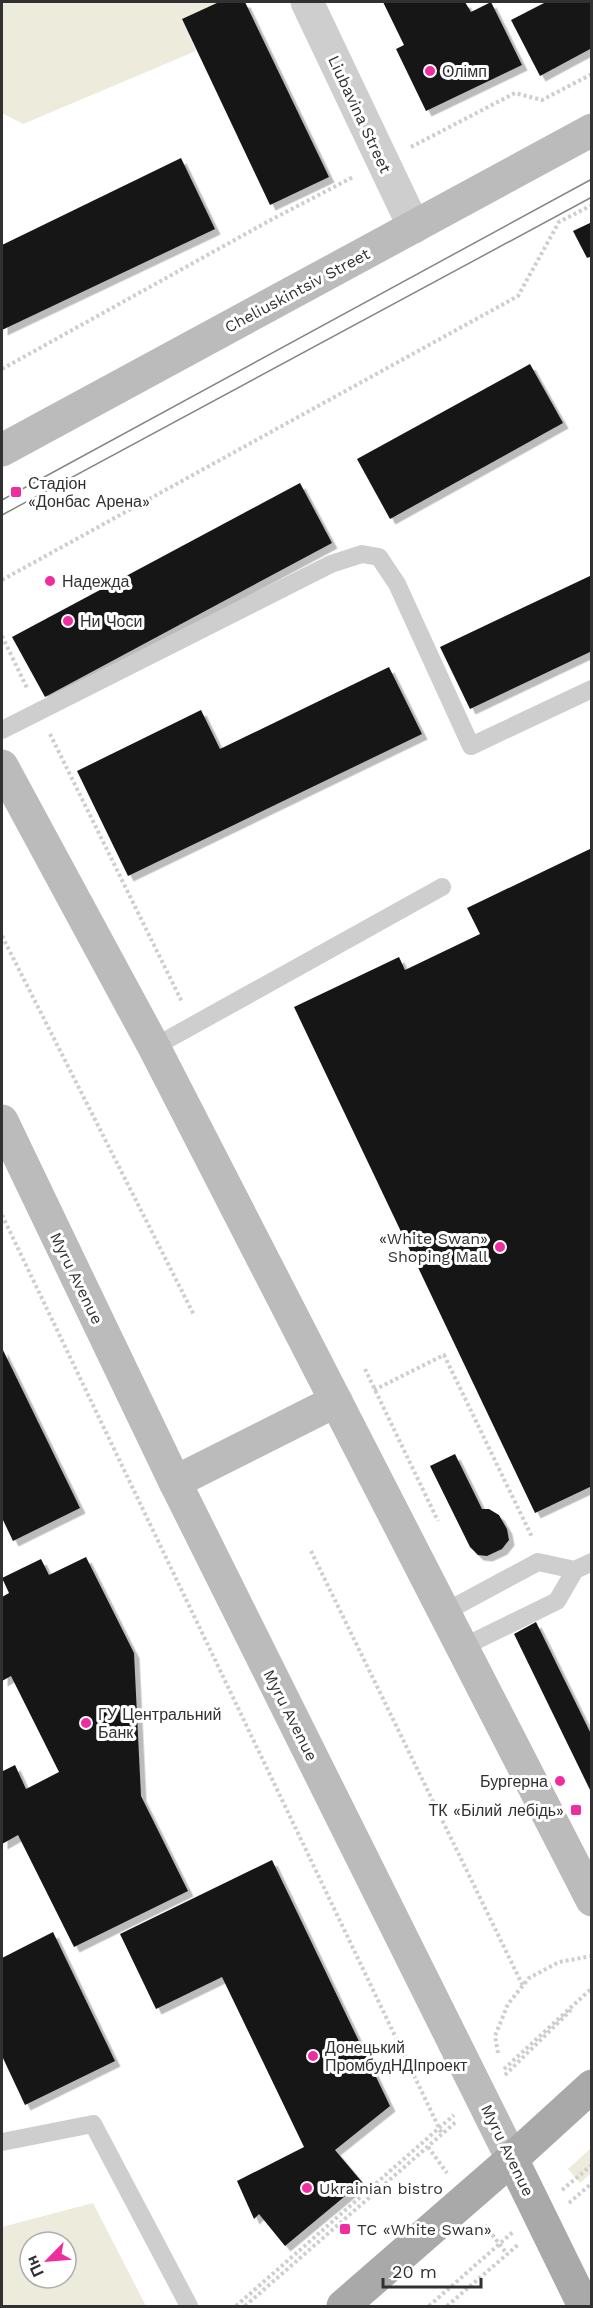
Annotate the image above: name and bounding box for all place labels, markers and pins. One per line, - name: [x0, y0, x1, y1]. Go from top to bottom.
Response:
- place label: Олімп: [442, 62, 487, 81]
- marker: Олімп: [423, 64, 437, 78]
- place label: Стадіон «Донбас Арена»: [28, 474, 150, 511]
- marker: Стадіон «Донбас Арена»: [9, 485, 23, 499]
- place label: Надежда: [62, 572, 130, 591]
- marker: Надежда: [43, 574, 57, 588]
- place label: Ни Чоси: [80, 612, 142, 631]
- marker: Ни Чоси: [61, 614, 75, 628]
- place label: «White Swan» Shoping Mall: [379, 1229, 488, 1266]
- marker: «White Swan» Shoping Mall: [493, 1240, 507, 1254]
- place label: ГУ Центральний Банк: [98, 1705, 221, 1742]
- marker: ГУ Центральний Банк: [79, 1716, 93, 1730]
- place label: Бургерна: [480, 1772, 548, 1791]
- marker: Бургерна: [553, 1774, 567, 1788]
- place label: ТК «Білий лебідь»: [429, 1801, 564, 1820]
- marker: ТК «Білий лебідь»: [569, 1803, 583, 1817]
- place label: Донецький ПромбудНДІпроект: [325, 2038, 468, 2075]
- marker: Донецький ПромбудНДІпроект: [306, 2049, 320, 2063]
- place label: Ukrainian bistro: [319, 2179, 443, 2198]
- marker: Ukrainian bistro: [300, 2181, 314, 2195]
- place label: TC «White Swan»: [357, 2220, 492, 2239]
- marker: TC «White Swan»: [338, 2222, 352, 2236]

